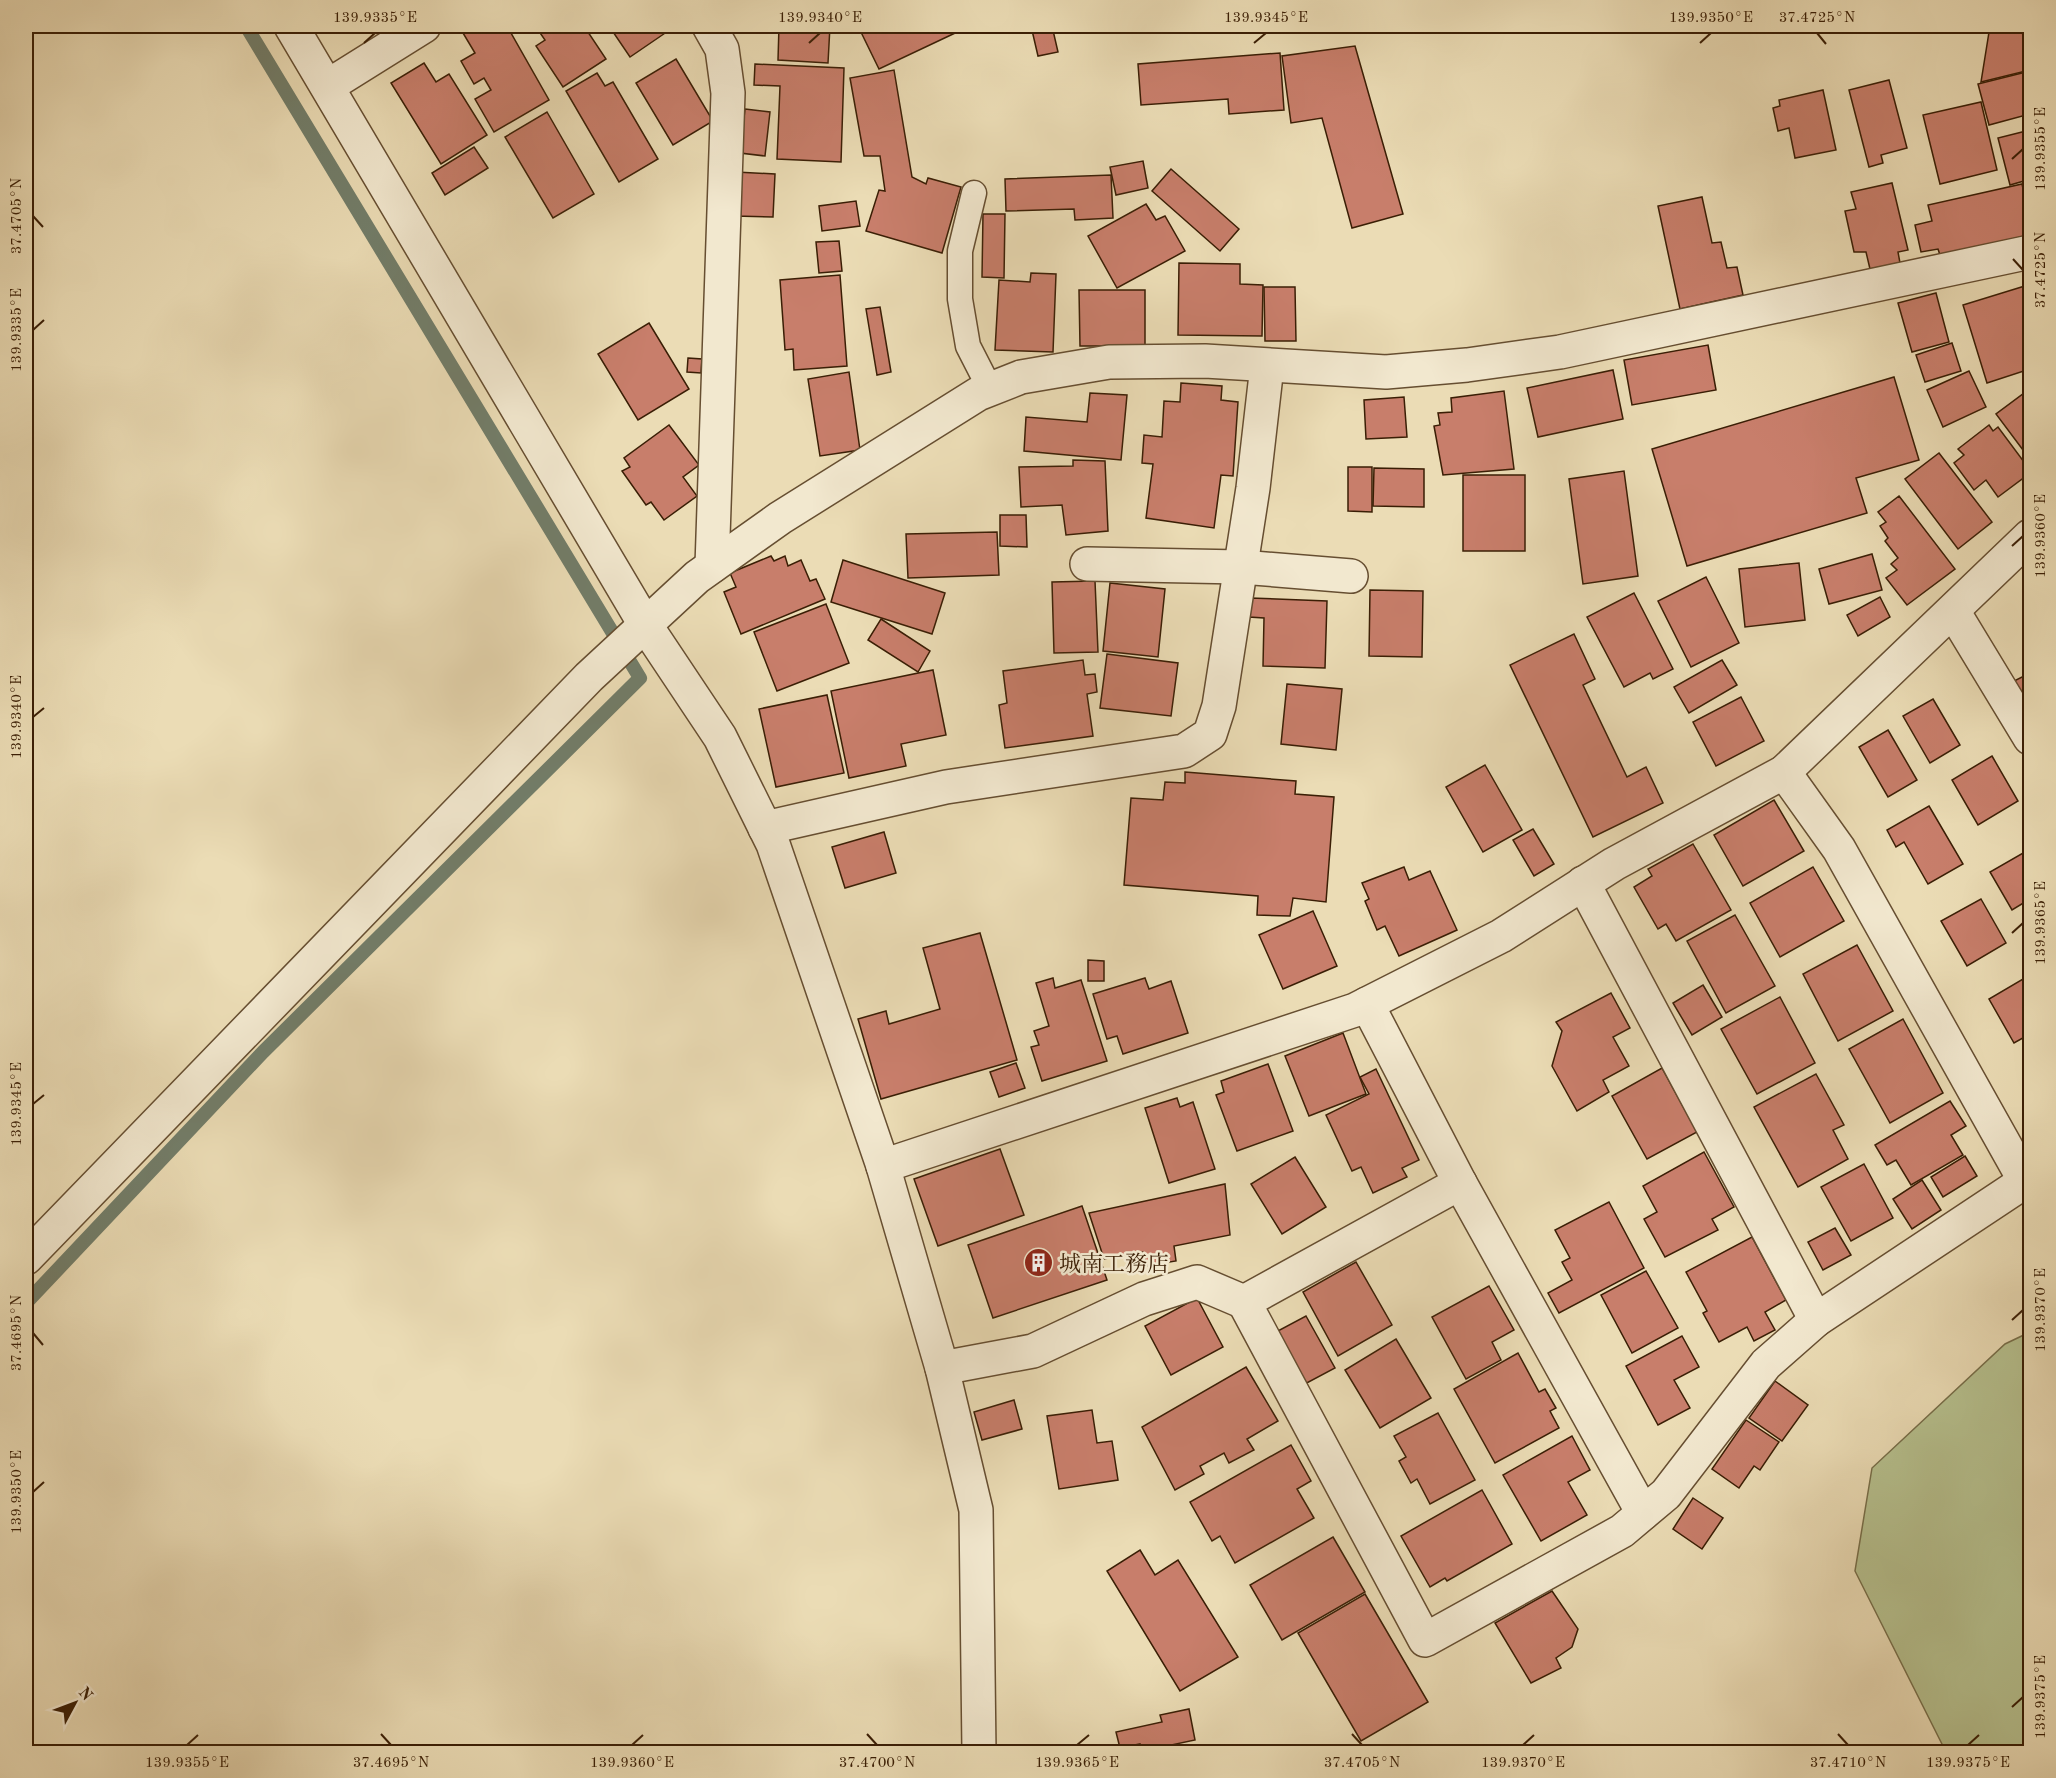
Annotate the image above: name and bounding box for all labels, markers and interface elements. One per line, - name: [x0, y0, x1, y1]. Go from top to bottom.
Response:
- text: 139.9335°E: [333, 11, 417, 26]
- text: 139.9340°E: [778, 11, 862, 26]
- text: 139.9345°E: [1224, 11, 1308, 26]
- text: 139.9350°E: [1669, 11, 1753, 26]
- text: 37.4725°N: [1779, 11, 1856, 26]
- text: 139.9355°E: [2034, 107, 2049, 191]
- text: 37.4705°N: [10, 177, 25, 254]
- text: 37.4725°N: [2034, 231, 2049, 308]
- text: 139.9335°E: [10, 288, 25, 372]
- text: 139.9360°E: [2034, 494, 2049, 578]
- text: 139.9340°E: [10, 675, 25, 759]
- text: 139.9365°E: [2034, 881, 2049, 965]
- text: 139.9345°E: [10, 1062, 25, 1146]
- building icon: 城南工務店: [1022, 1247, 1054, 1279]
- place label: 城南工務店: [1059, 1252, 1169, 1276]
- text: 139.9370°E: [2034, 1268, 2049, 1352]
- text: 37.4695°N: [10, 1294, 25, 1371]
- text: 139.9350°E: [10, 1450, 25, 1534]
- text: 139.9375°E: [2034, 1655, 2049, 1739]
- north arrow: [45, 1673, 105, 1733]
- text: N: [75, 1685, 95, 1705]
- text: 139.9355°E: [145, 1756, 229, 1771]
- text: 37.4695°N: [353, 1756, 430, 1771]
- text: 139.9360°E: [590, 1756, 674, 1771]
- text: 37.4700°N: [839, 1756, 916, 1771]
- text: 139.9365°E: [1035, 1756, 1119, 1771]
- text: 37.4705°N: [1324, 1756, 1401, 1771]
- text: 139.9370°E: [1481, 1756, 1565, 1771]
- text: 37.4710°N: [1810, 1756, 1887, 1771]
- text: 139.9375°E: [1926, 1756, 2010, 1771]

